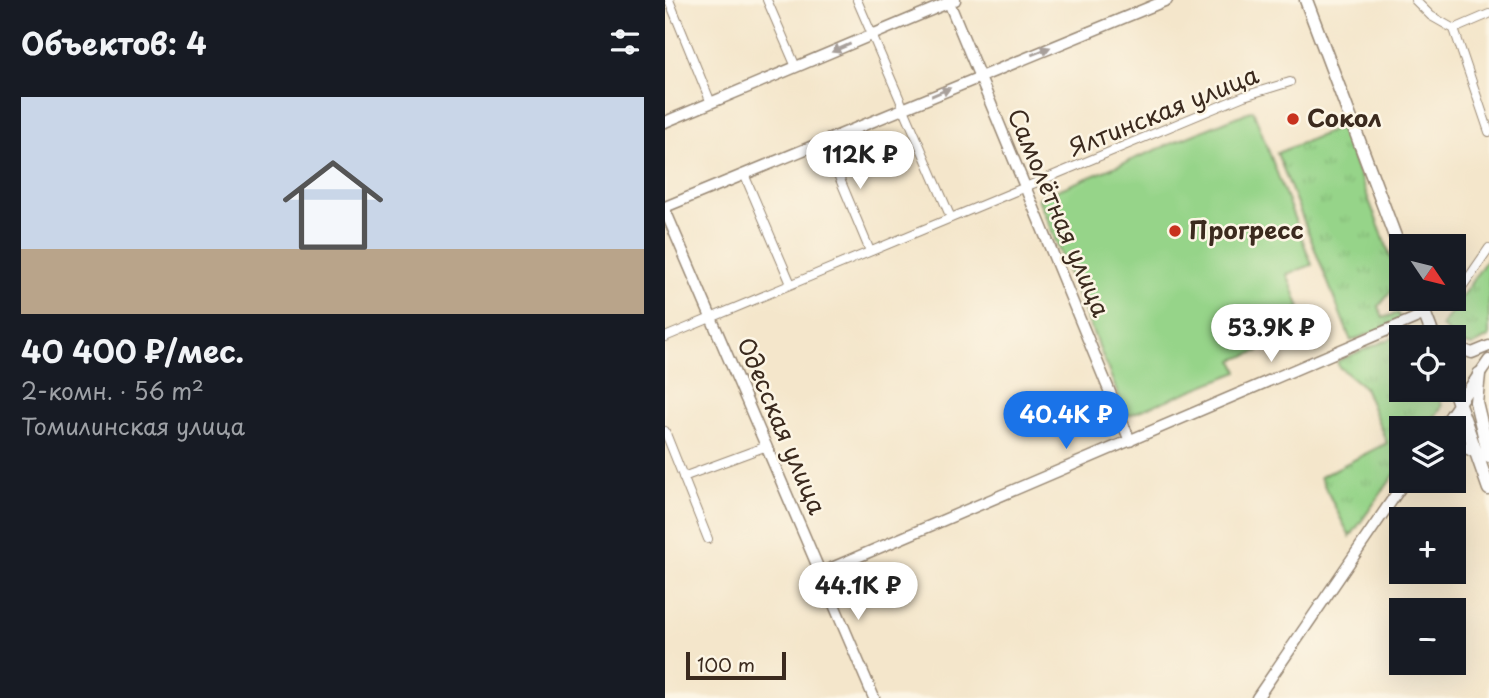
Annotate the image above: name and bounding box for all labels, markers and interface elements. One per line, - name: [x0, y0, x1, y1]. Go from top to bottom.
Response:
- text: Объектов: 4: [21, 20, 207, 65]
- icon: filters: [606, 23, 644, 61]
- one-way arrow: [831, 43, 852, 54]
- one-way arrow: [1031, 46, 1052, 57]
- street label: Ялтинская улица: [1063, 56, 1264, 165]
- one-way arrow: [930, 86, 951, 97]
- place label: Сокол: [1307, 99, 1382, 135]
- street label: Самолётная улица: [1000, 102, 1120, 322]
- marker: Сокол: [1285, 111, 1301, 127]
- pin: 112K ₽: [803, 132, 917, 191]
- text: 112K ₽: [822, 136, 898, 171]
- icon: home: [270, 142, 396, 268]
- place label: Прогресс: [1189, 211, 1304, 247]
- marker: Прогресс: [1167, 223, 1183, 239]
- north arrow: [1389, 234, 1467, 312]
- map controls: [1389, 234, 1466, 675]
- pin: 53.9K ₽: [1206, 304, 1336, 364]
- text: 53.9K ₽: [1227, 309, 1315, 344]
- button: locate: [1389, 325, 1466, 402]
- text: 40 400 ₽/мес.: [21, 328, 244, 373]
- street label: Одесская улица: [729, 331, 836, 519]
- text: 2-комн. · 56 m²: [21, 373, 204, 408]
- pin: 40.4K ₽: [1001, 392, 1131, 451]
- text: 40.4K ₽: [1019, 396, 1113, 431]
- text: Томилинская улица: [21, 408, 245, 443]
- button: layers: [1389, 416, 1466, 493]
- button: +: [1389, 507, 1466, 584]
- pin: 44.1K ₽: [793, 562, 923, 622]
- text: 44.1K ₽: [815, 567, 901, 602]
- button: −: [1389, 598, 1466, 675]
- scale bar: [686, 649, 786, 681]
- text: 100 m: [697, 650, 755, 678]

